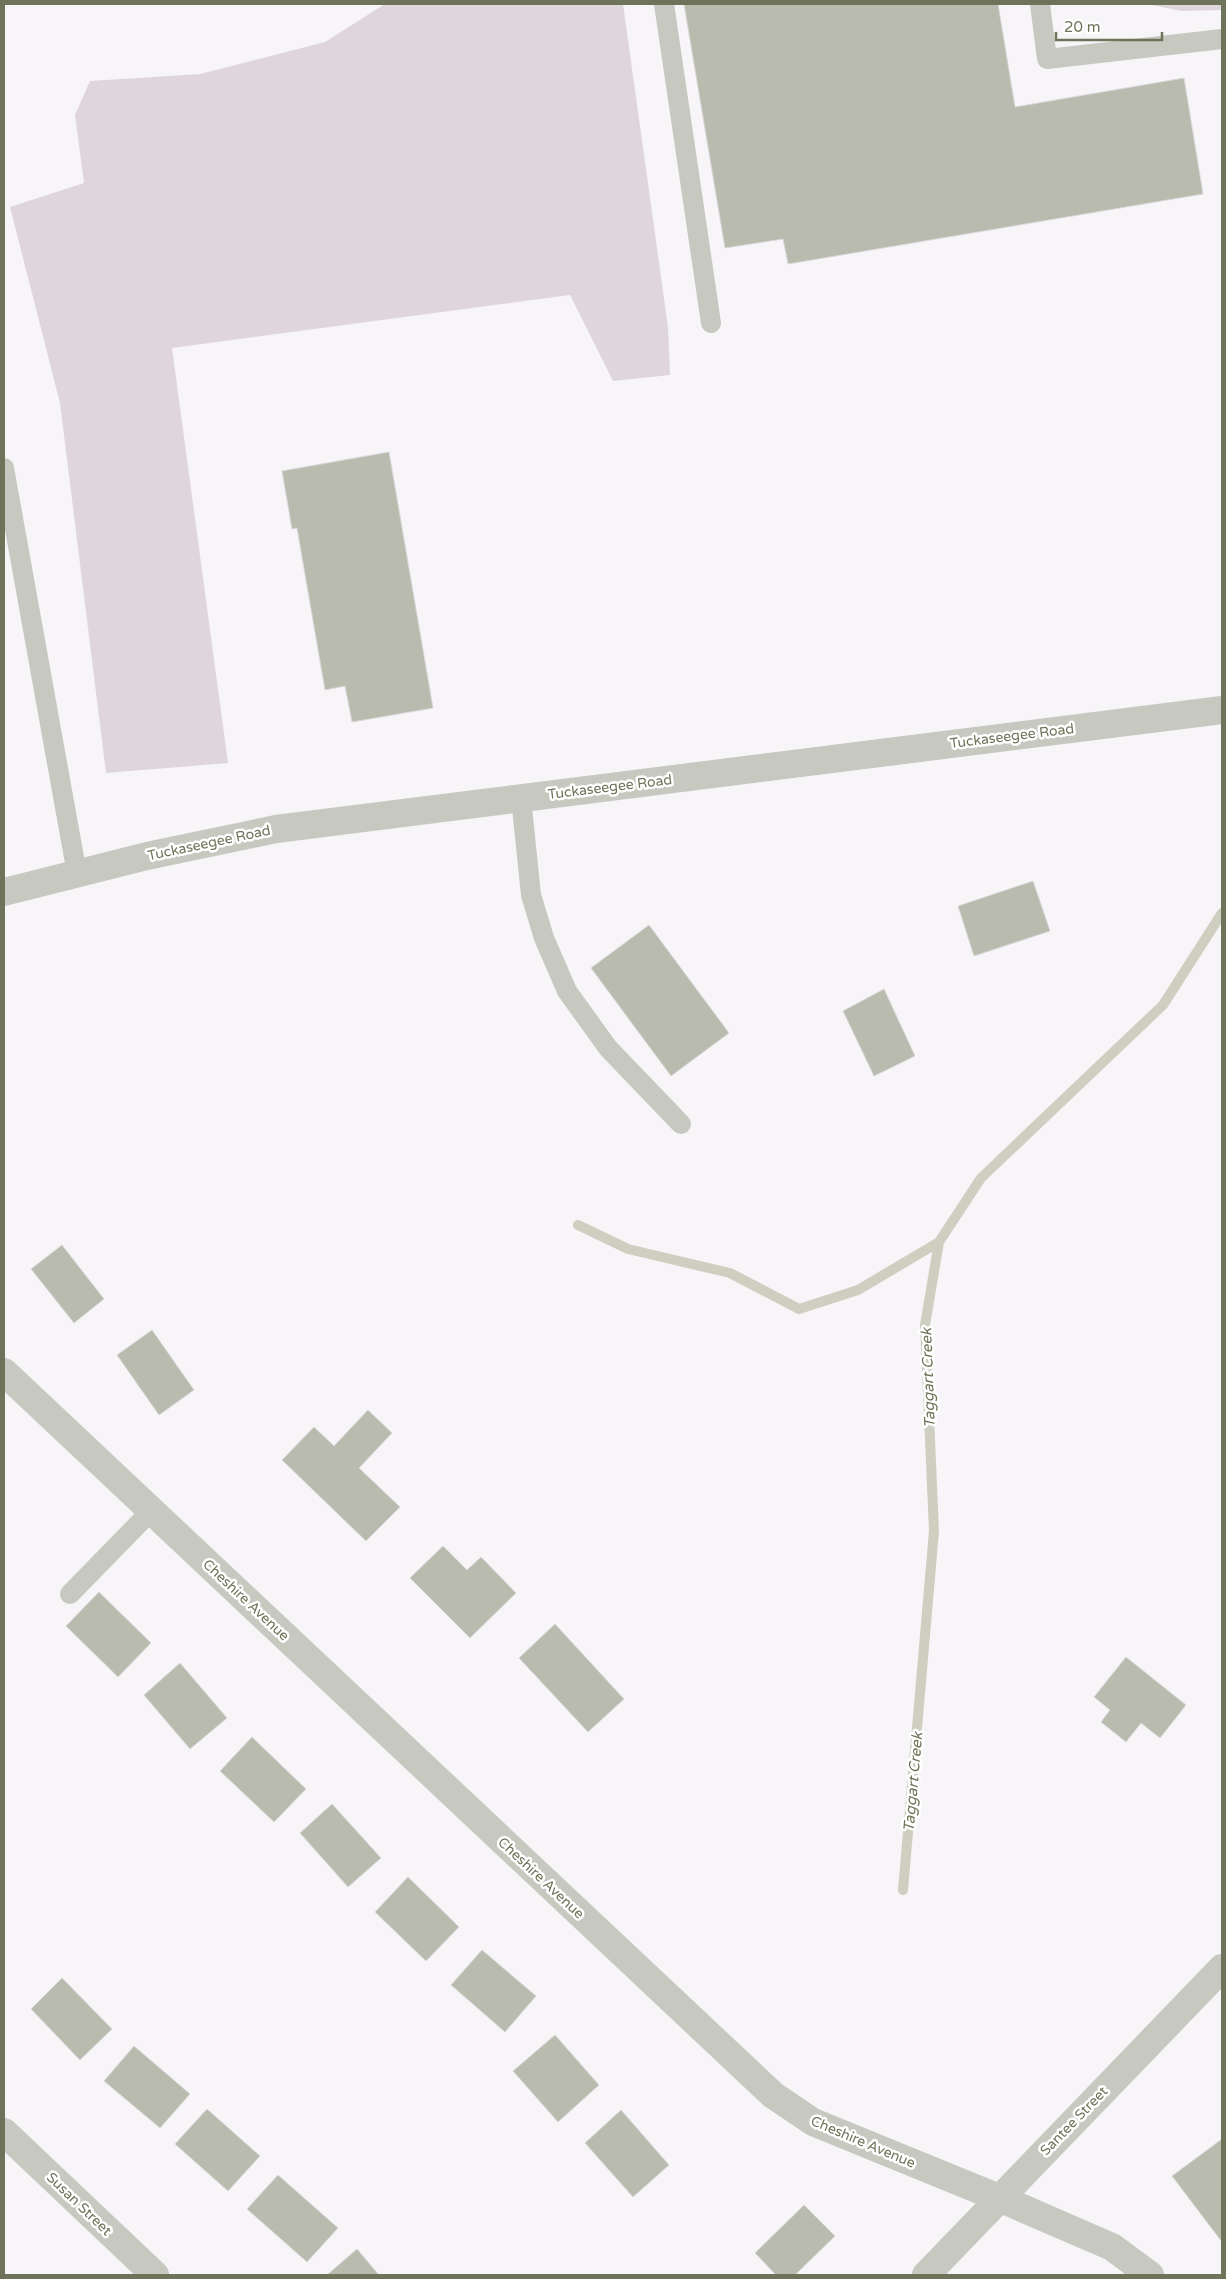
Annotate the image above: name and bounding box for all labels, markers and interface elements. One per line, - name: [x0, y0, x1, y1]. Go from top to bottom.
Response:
- scale bar: [1056, 10, 1162, 42]
- text: 20 m: [1064, 18, 1101, 36]
- street label: Tuckaseegee Road: [949, 720, 1075, 752]
- street label: Tuckaseegee Road: [547, 771, 673, 803]
- street label: Tuckaseegee Road: [146, 822, 272, 864]
- water label: Taggart Creek: [917, 1326, 939, 1428]
- street label: Cheshire Avenue: [199, 1556, 293, 1644]
- water label: Taggart Creek: [900, 1730, 926, 1833]
- street label: Cheshire Avenue: [494, 1834, 588, 1922]
- street label: Santee Street: [1037, 2082, 1112, 2159]
- street label: Cheshire Avenue: [808, 2112, 918, 2172]
- street label: Susan Street: [43, 2169, 116, 2240]

